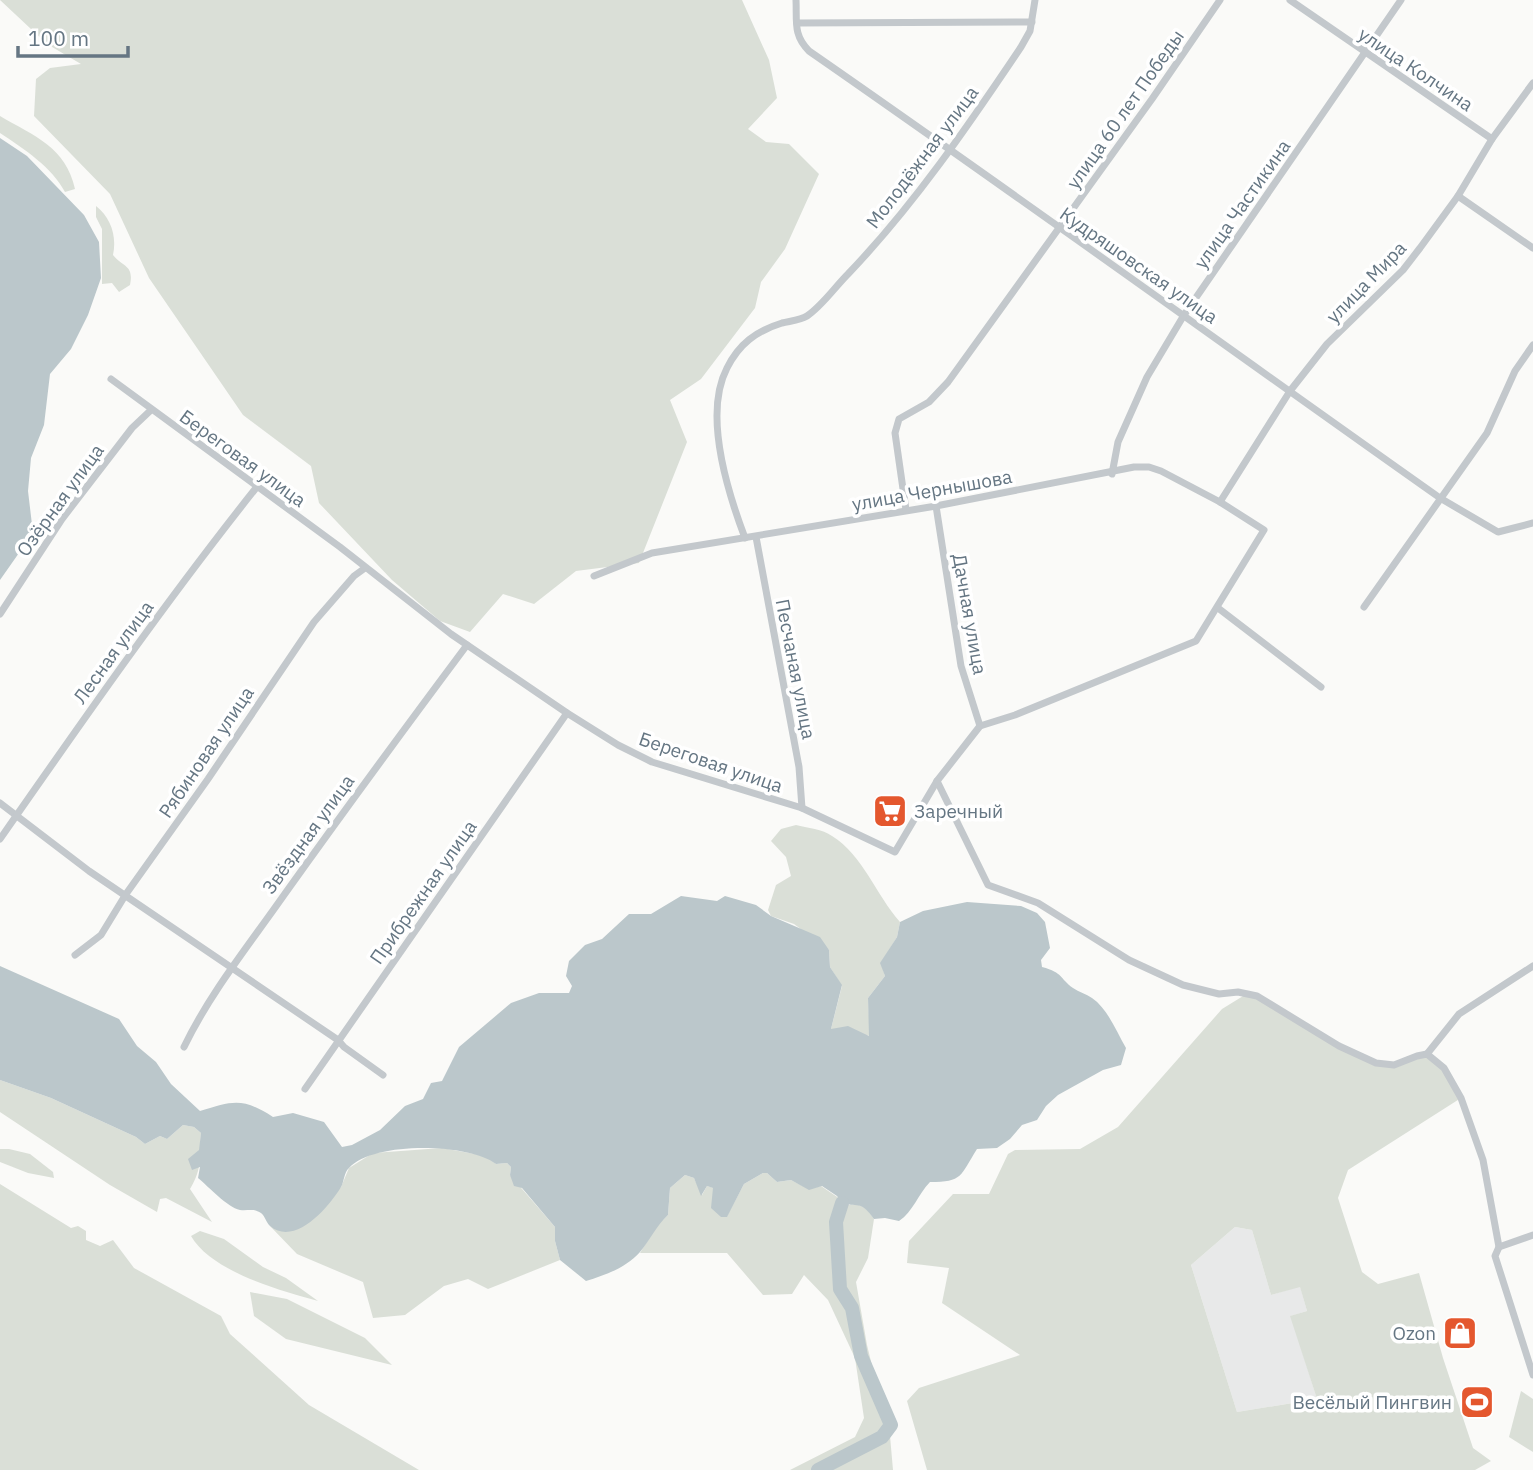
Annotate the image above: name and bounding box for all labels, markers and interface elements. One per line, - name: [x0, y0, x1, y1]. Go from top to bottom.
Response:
- scale bar: [18, 14, 128, 58]
- street label: улица Колчина: [1354, 22, 1478, 116]
- text: 100 m: [28, 24, 89, 52]
- street label: улица 60 лет Победы: [1061, 25, 1189, 193]
- street label: Молодёжная улица: [861, 81, 983, 233]
- street label: улица Частикина: [1189, 135, 1295, 273]
- street label: Кудряшовская улица: [1055, 201, 1223, 329]
- street label: улица Мира: [1321, 236, 1411, 328]
- street label: Береговая улица: [175, 404, 311, 512]
- street label: Озёрная улица: [11, 439, 109, 561]
- street label: улица Чернышова: [850, 464, 1014, 516]
- street label: Дачная улица: [948, 552, 992, 676]
- street label: Лесная улица: [68, 596, 158, 708]
- street label: Песчаная улица: [771, 597, 821, 741]
- street label: Рябиновая улица: [153, 682, 259, 822]
- street label: Береговая улица: [636, 726, 786, 798]
- street label: Звёздная улица: [257, 770, 359, 898]
- supermarket icon: Заречный: [871, 792, 909, 830]
- place label: Заречный: [914, 799, 1003, 823]
- street label: Прибрежная улица: [364, 815, 482, 969]
- shop icon: Ozon: [1441, 1314, 1479, 1352]
- place label: Ozon: [1392, 1321, 1436, 1345]
- sports icon: Весёлый Пингвин: [1458, 1383, 1496, 1421]
- place label: Весёлый Пингвин: [1292, 1390, 1452, 1414]

